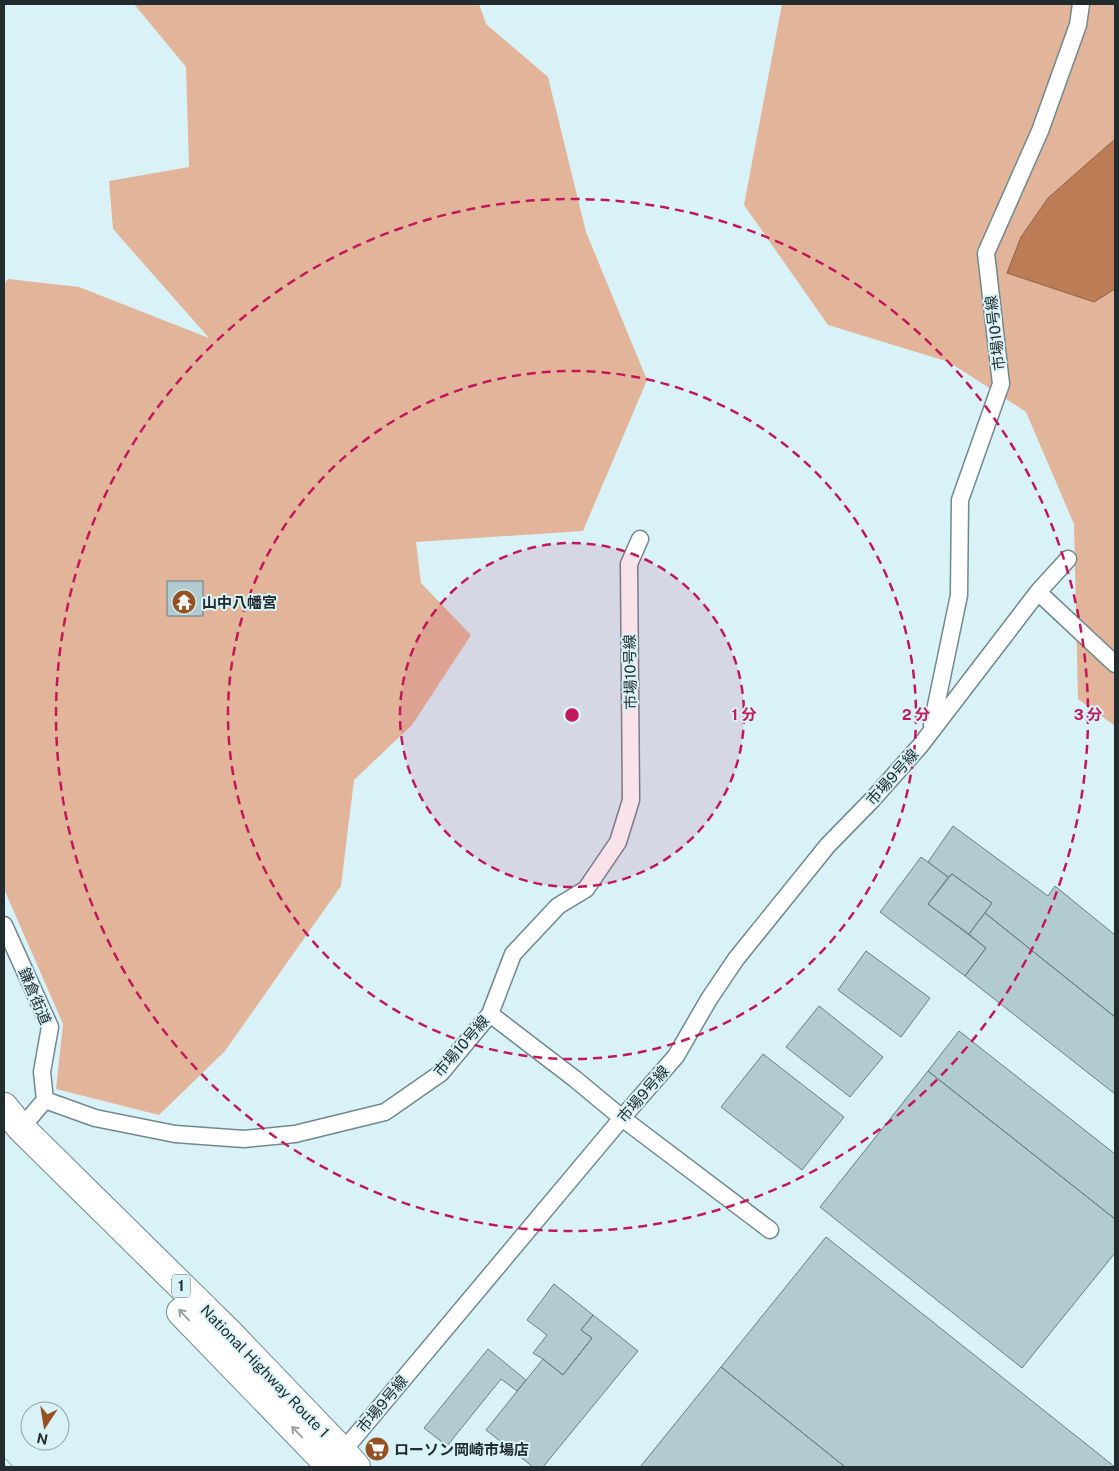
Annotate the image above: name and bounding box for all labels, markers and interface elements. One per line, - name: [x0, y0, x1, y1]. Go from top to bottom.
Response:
- street label: 市場10号線: [982, 295, 1008, 371]
- temple icon: 山中八幡宮: [171, 589, 197, 615]
- place label: 山中八幡宮: [202, 594, 277, 611]
- street label: 市場10号線: [621, 634, 639, 710]
- centre of rings: [563, 706, 581, 724]
- text: 1 分: [732, 706, 756, 723]
- text: 2 分: [902, 706, 930, 723]
- text: 3 分: [1074, 706, 1102, 723]
- street label: 市場9号線: [862, 746, 922, 808]
- street label: 鎌倉街道: [15, 965, 55, 1027]
- street label: 市場10号線: [430, 1012, 492, 1080]
- street label: 市場9号線: [614, 1062, 672, 1126]
- road number: 1: [172, 1274, 190, 1298]
- street label: National Highway Route 1: [197, 1301, 333, 1441]
- one-way arrow: [178, 1309, 190, 1321]
- street label: 市場9号線: [353, 1372, 411, 1436]
- north arrow: [20, 1401, 70, 1451]
- one-way arrow: [291, 1426, 303, 1438]
- text: N: [35, 1430, 49, 1448]
- supermarket icon: ローソン岡崎市場店: [364, 1436, 390, 1462]
- place label: ローソン岡崎市場店: [394, 1441, 529, 1458]

